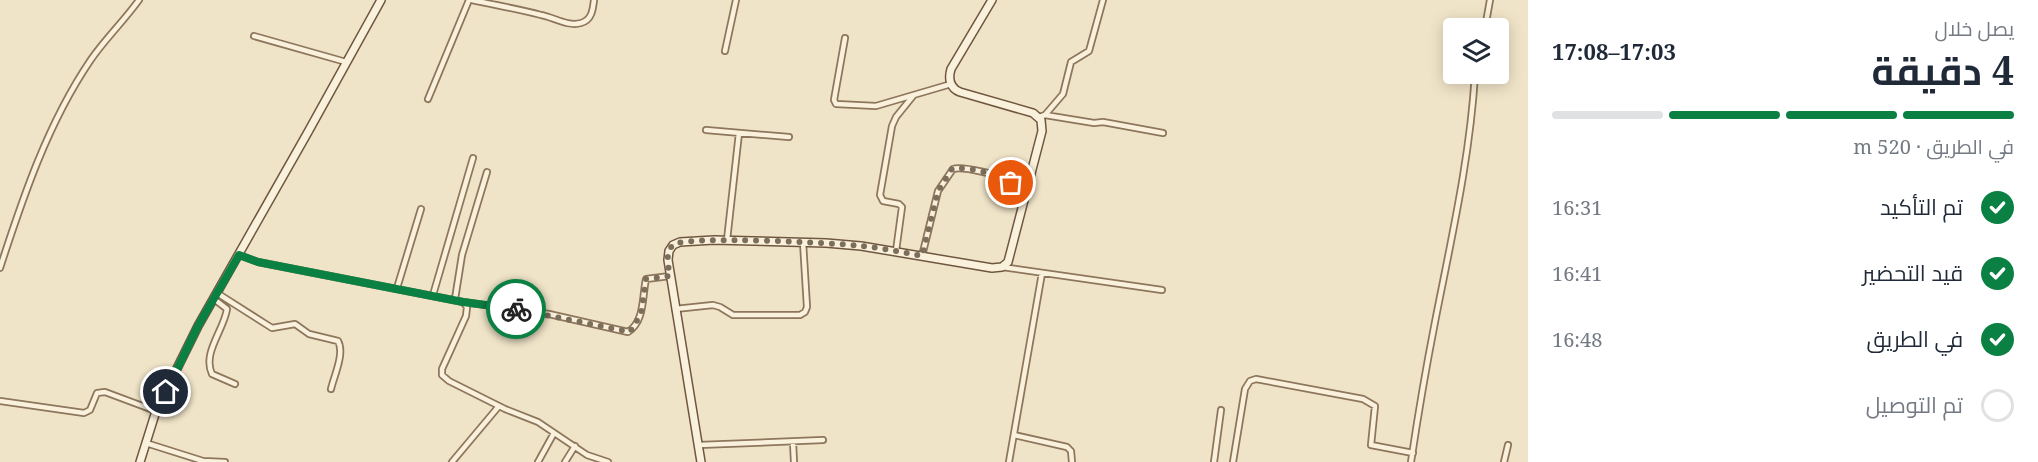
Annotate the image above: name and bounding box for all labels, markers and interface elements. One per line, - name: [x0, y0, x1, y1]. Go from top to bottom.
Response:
- text: يصل خلال: [1935, 15, 2014, 42]
- map controls: [1443, 18, 1509, 84]
- button: layers: [1443, 18, 1509, 84]
- text: 17:03–17:08: [1552, 36, 1676, 66]
- text: 4 دقيقة: [1872, 43, 2014, 96]
- text: في الطريق · 520 m: [1853, 133, 2014, 160]
- pin: [985, 157, 1036, 208]
- icon: bag: [994, 166, 1027, 199]
- text: تم التأكيد: [1880, 191, 1963, 221]
- icon: check: [1981, 191, 2014, 224]
- text: 16:31: [1552, 194, 1602, 221]
- text: قيد التحضير: [1862, 257, 1963, 287]
- icon: check: [1981, 257, 2014, 290]
- text: 16:41: [1552, 260, 1602, 287]
- courier: [486, 279, 546, 339]
- icon: bike: [500, 293, 533, 326]
- text: في الطريق: [1866, 323, 1963, 353]
- icon: check: [1981, 323, 2014, 356]
- text: 16:48: [1552, 326, 1602, 353]
- pin: [140, 366, 191, 417]
- icon: home: [149, 375, 182, 408]
- text: تم التوصيل: [1866, 389, 1963, 419]

